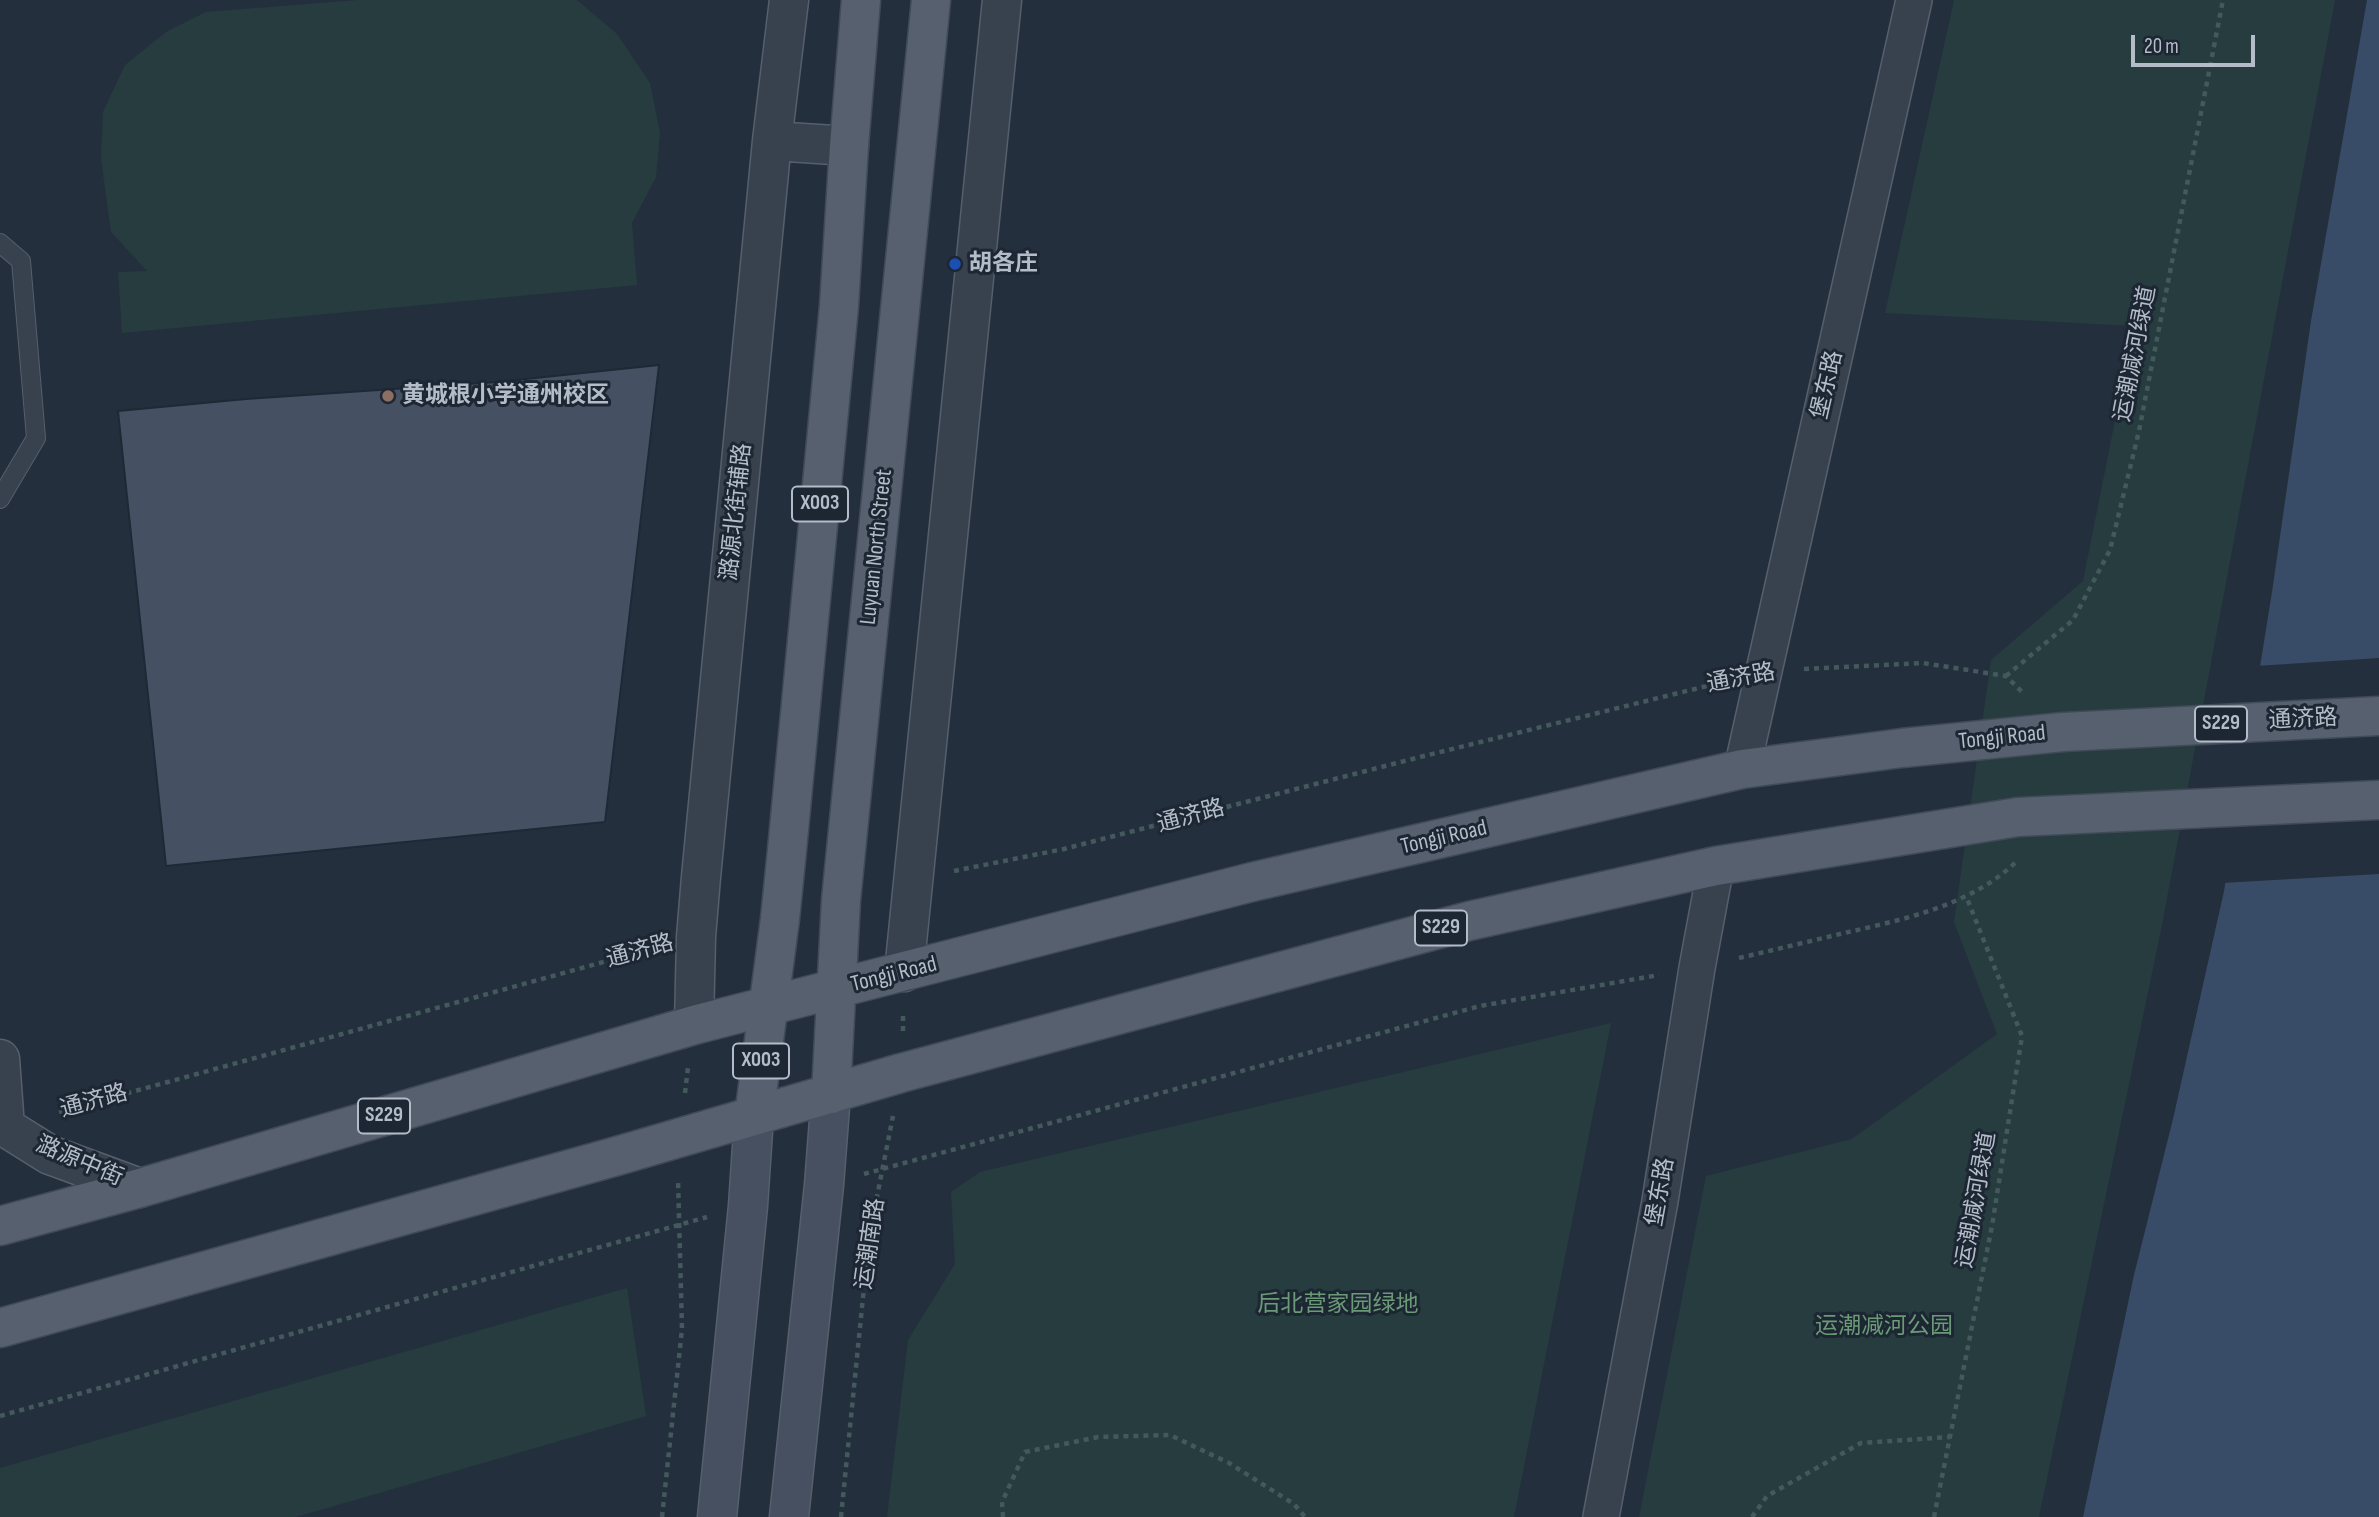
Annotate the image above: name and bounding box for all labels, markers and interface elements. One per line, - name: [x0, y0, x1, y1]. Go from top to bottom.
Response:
- scale bar: [2134, 21, 2258, 65]
- text: 20 m: [2144, 34, 2179, 59]
- place label: 胡各庄: [969, 250, 1038, 278]
- marker: 胡各庄: [947, 256, 963, 272]
- street label: 运潮减河绿道: [2109, 284, 2163, 424]
- street label: 堡东路: [1807, 348, 1849, 422]
- place label: 黄城根小学通州校区: [402, 382, 609, 410]
- marker: 黄城根小学通州校区: [380, 388, 396, 404]
- street label: 潞源北街辅路: [716, 442, 758, 582]
- street label: Luyuan North Street: [855, 468, 899, 626]
- road number: X003: [792, 486, 848, 522]
- street label: 通济路: [1705, 659, 1777, 699]
- street label: 通济路: [2268, 704, 2338, 736]
- road number: S229: [2195, 706, 2247, 742]
- street label: Tongji Road: [1957, 720, 2047, 756]
- street label: 通济路: [1154, 795, 1228, 839]
- street label: Tongji Road: [1398, 815, 1490, 861]
- road number: S229: [1415, 911, 1467, 946]
- street label: 通济路: [603, 930, 677, 974]
- street label: Tongji Road: [848, 951, 940, 999]
- road number: X003: [733, 1044, 789, 1078]
- street label: 通济路: [57, 1080, 131, 1124]
- road number: S229: [358, 1098, 410, 1134]
- street label: 运潮减河绿道: [1951, 1130, 2003, 1270]
- street label: 潞源中街: [31, 1131, 127, 1193]
- street label: 堡东路: [1641, 1156, 1681, 1228]
- street label: 运潮南路: [851, 1197, 891, 1291]
- park label: 后北营家园绿地: [1258, 1291, 1418, 1319]
- park label: 运潮减河公园: [1815, 1313, 1953, 1341]

